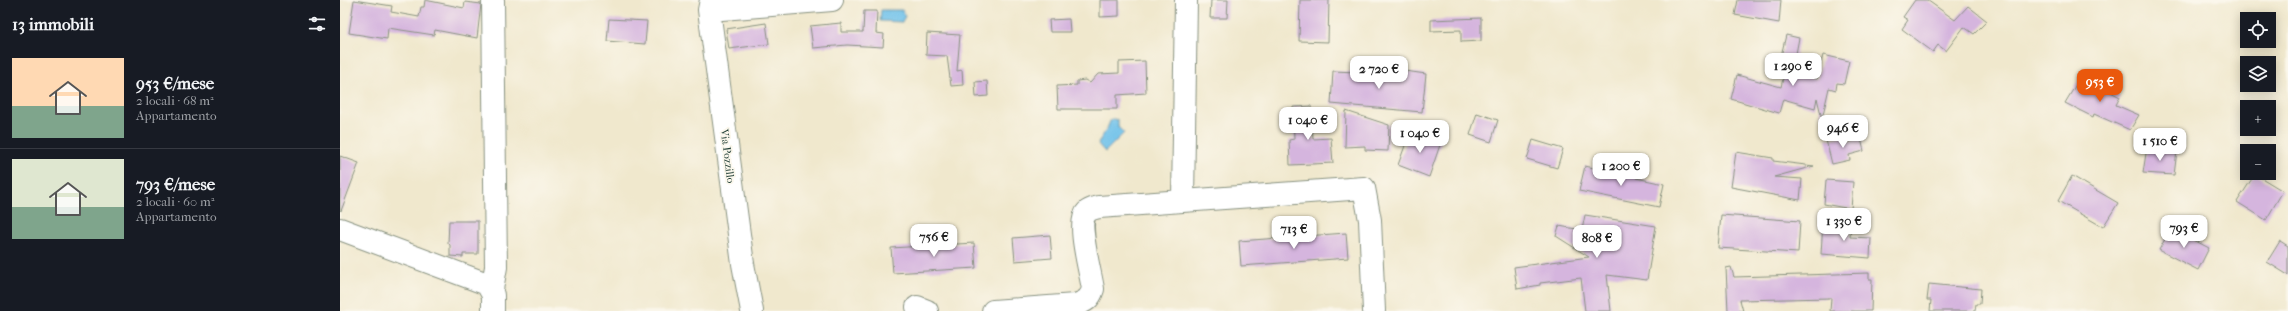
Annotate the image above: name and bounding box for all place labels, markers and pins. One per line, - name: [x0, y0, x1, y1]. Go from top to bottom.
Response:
- pin: 1 290 €: [1756, 53, 1830, 87]
- pin: 2 720 €: [1342, 56, 1416, 90]
- pin: 953 €: [2072, 69, 2128, 103]
- pin: 1 040 €: [1271, 107, 1345, 141]
- pin: 946 €: [1815, 115, 1871, 149]
- pin: 1 040 €: [1383, 120, 1457, 154]
- pin: 1 510 €: [2123, 128, 2197, 162]
- pin: 1 200 €: [1584, 153, 1658, 187]
- pin: 1 330 €: [1807, 208, 1881, 242]
- pin: 793 €: [2156, 215, 2212, 249]
- pin: 713 €: [1266, 216, 1322, 250]
- pin: 756 €: [906, 224, 962, 258]
- pin: 808 €: [1569, 225, 1625, 259]

